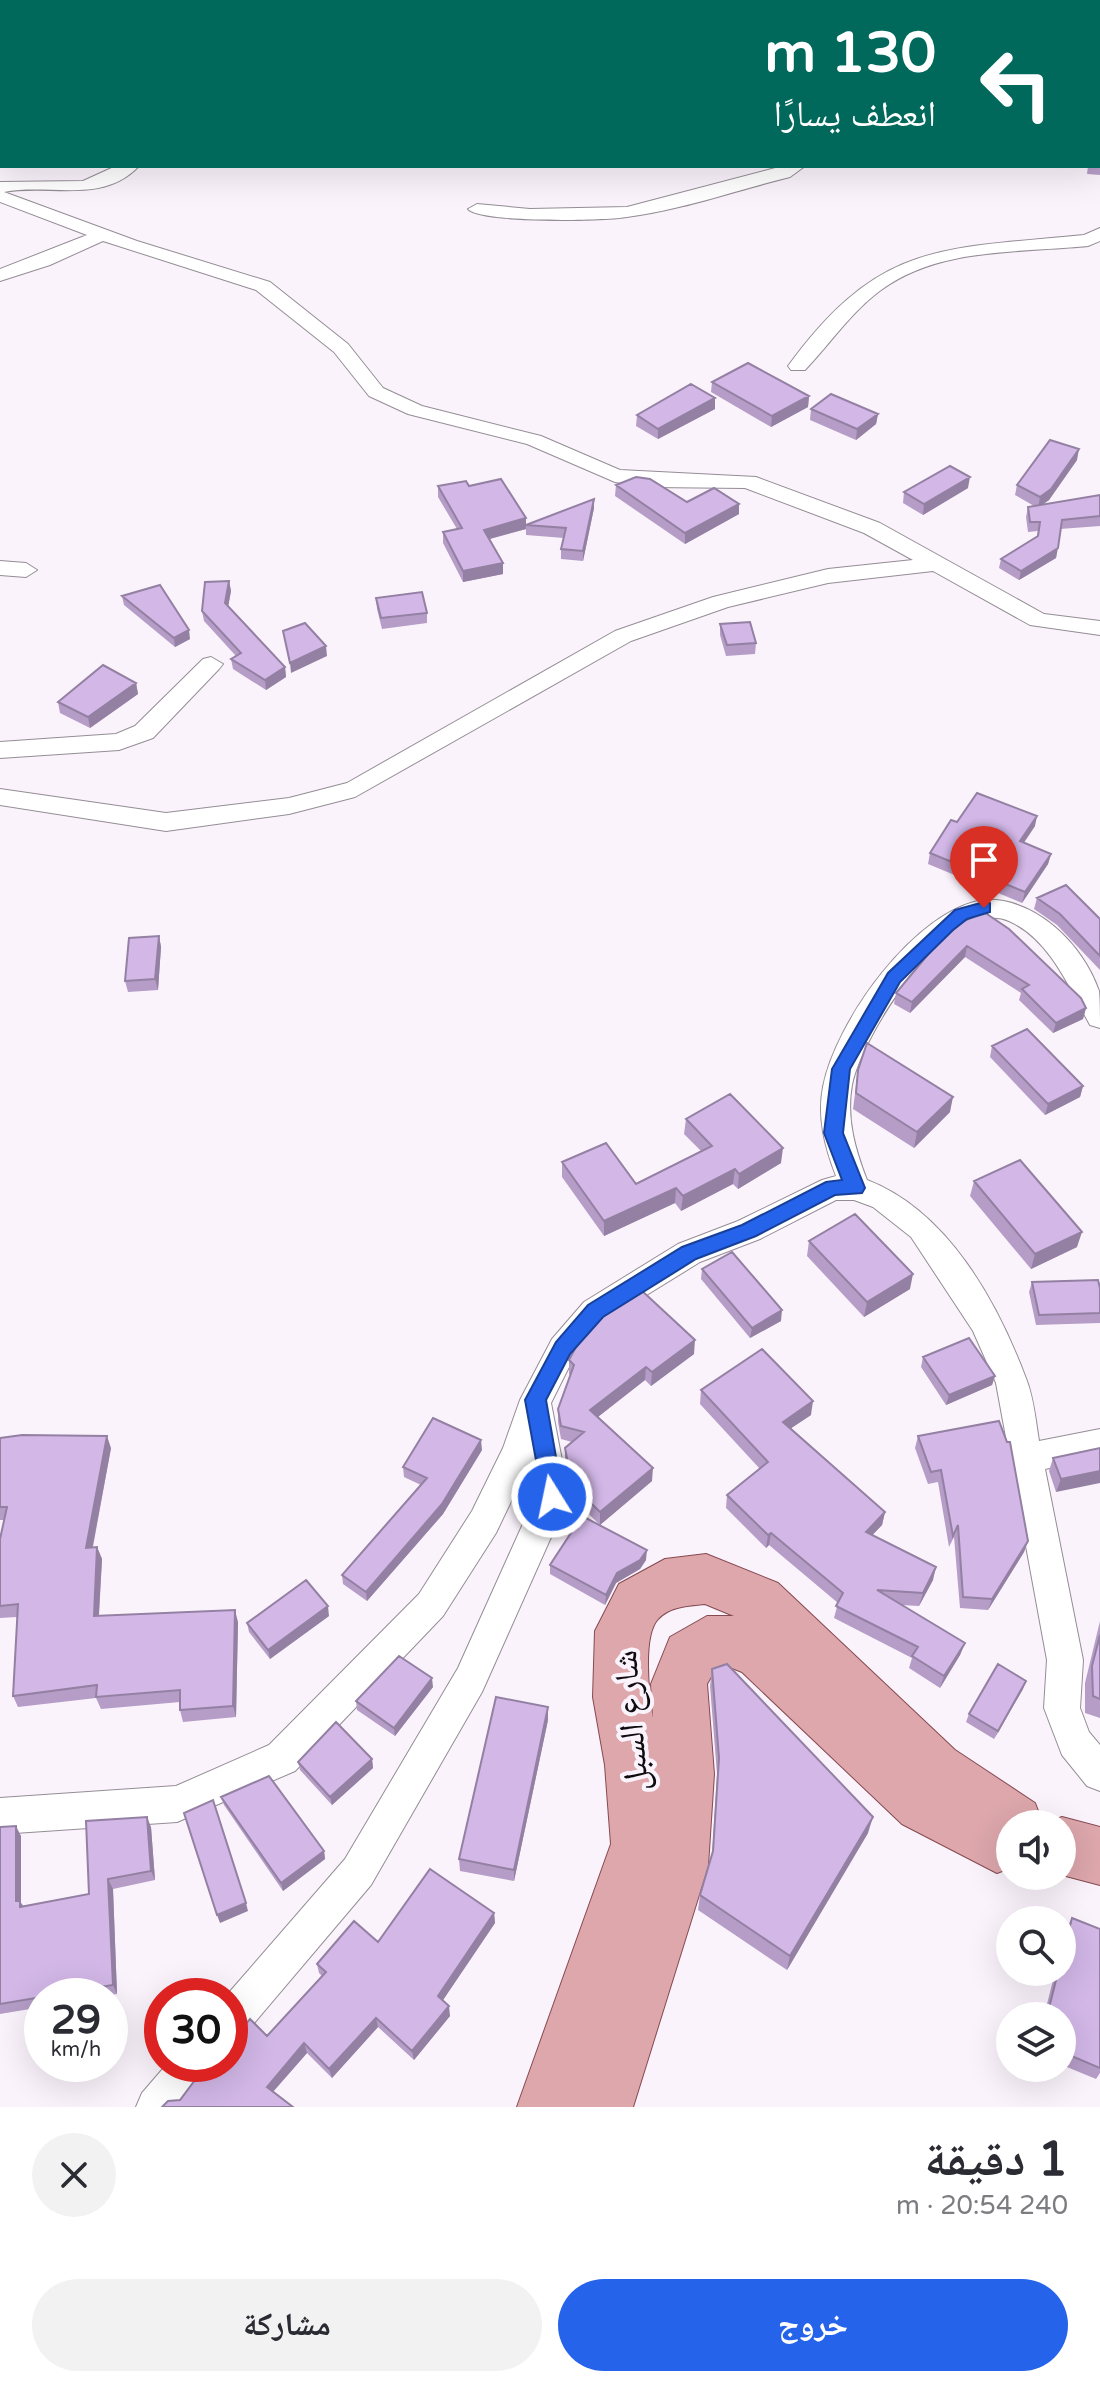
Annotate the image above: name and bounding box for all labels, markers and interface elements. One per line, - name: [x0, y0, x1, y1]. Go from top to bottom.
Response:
- text: 130 m: [765, 20, 936, 87]
- icon: left: [964, 32, 1068, 136]
- text: انعطف يسارًا: [773, 93, 936, 136]
- pin: [950, 826, 1018, 908]
- icon: arrive: [962, 838, 1006, 882]
- position arrow: [510, 1455, 594, 1539]
- street label: شارع السبل: [605, 1649, 658, 1793]
- map controls: [996, 1810, 1076, 2082]
- button: sound: [996, 1810, 1076, 1890]
- button: search: [996, 1906, 1076, 1986]
- speed limit sign: 30: [144, 1978, 248, 2082]
- text: 29: [51, 1996, 101, 2044]
- button: layers: [996, 2002, 1076, 2082]
- text: km/h: [51, 2038, 101, 2062]
- text: 1 دقيقة: [925, 2131, 1068, 2189]
- button: close: [32, 2133, 116, 2217]
- text: 240 m · 20:54: [896, 2190, 1068, 2221]
- button: مشاركة: [32, 2279, 542, 2371]
- button: خروج: [558, 2279, 1068, 2371]

